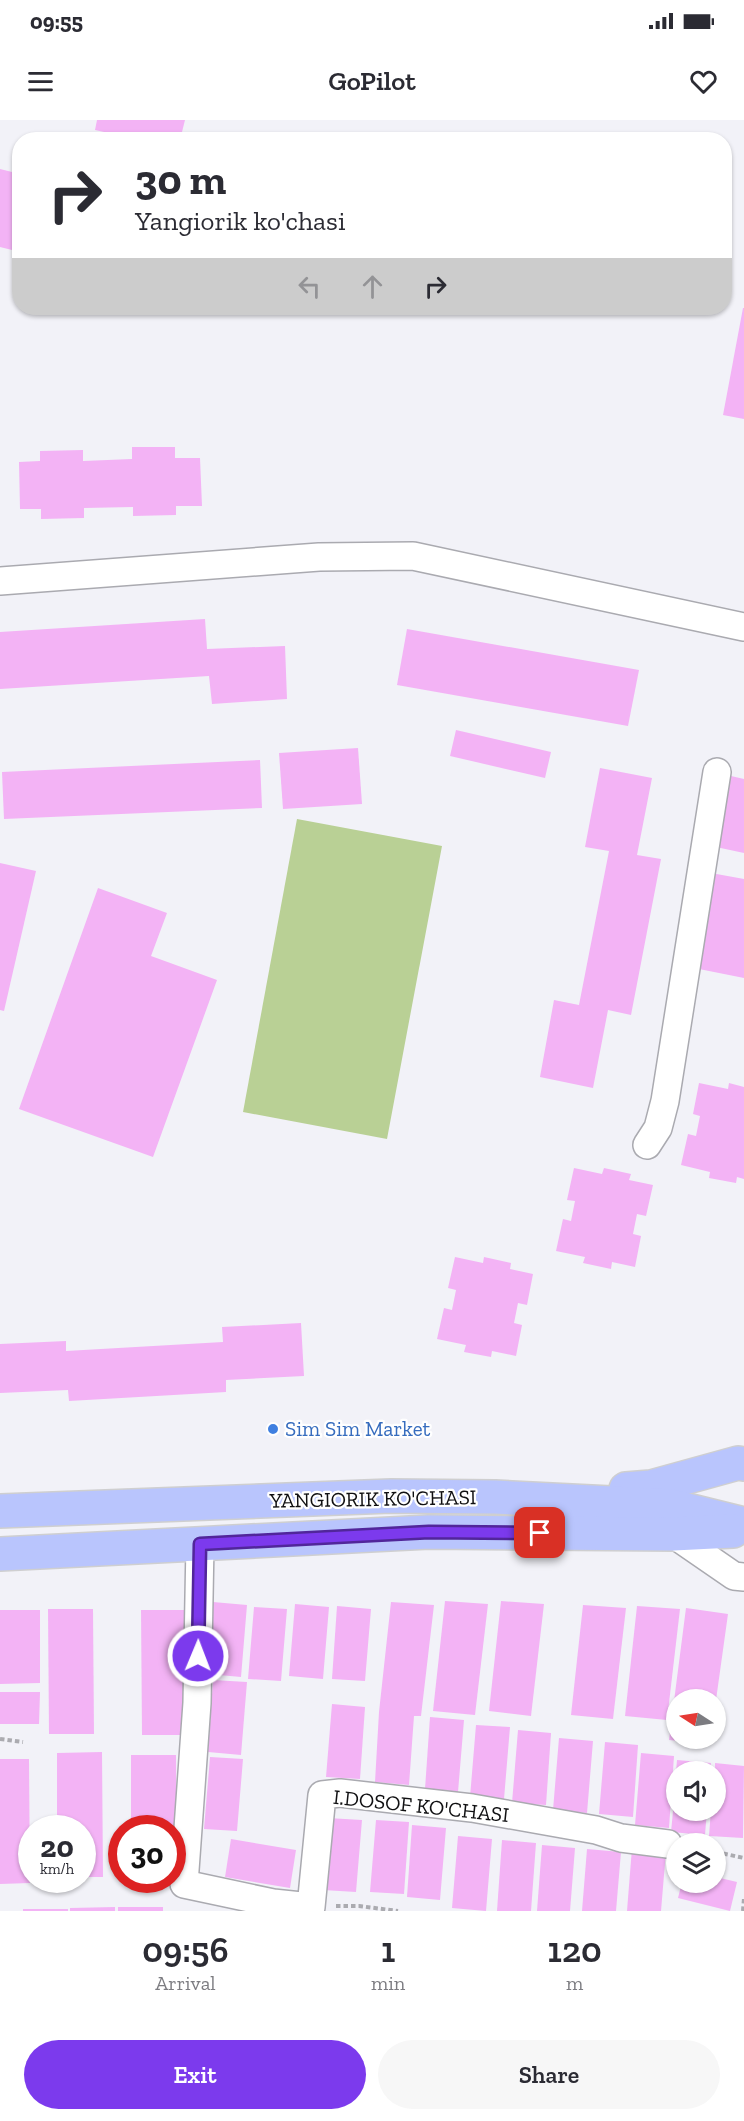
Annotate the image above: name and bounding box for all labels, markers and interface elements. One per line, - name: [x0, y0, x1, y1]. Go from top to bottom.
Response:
- text: 09:55: [30, 8, 83, 35]
- icon: menu: [24, 65, 57, 98]
- text: GoPilot: [328, 65, 416, 97]
- icon: heart: [687, 65, 720, 98]
- text: 30 m: [135, 154, 226, 205]
- icon: right: [36, 156, 114, 234]
- text: Yangiorik ko'chasi: [135, 205, 345, 237]
- icon: left: [293, 270, 326, 303]
- icon: ahead: [356, 270, 389, 303]
- icon: right: [419, 270, 452, 303]
- place label: Sim Sim Market: [285, 1416, 431, 1441]
- marker: Sim Sim Market: [266, 1422, 280, 1436]
- street label: YANGIORIK KO'CHASI: [268, 1484, 477, 1513]
- pin: [514, 1507, 565, 1558]
- icon: arrive: [523, 1516, 556, 1549]
- position arrow: [166, 1624, 230, 1688]
- north arrow: [666, 1689, 726, 1749]
- map controls: [666, 1689, 726, 1893]
- button: sound: [666, 1761, 726, 1821]
- street label: I.DOSOF KO'CHASI: [332, 1784, 510, 1827]
- speed limit sign: 30: [108, 1815, 186, 1893]
- text: 20: [40, 1829, 74, 1865]
- button: layers: [666, 1833, 726, 1893]
- text: km/h: [40, 1860, 74, 1878]
- text: 09:56: [142, 1928, 229, 1971]
- text: 1: [381, 1928, 395, 1971]
- text: 120: [548, 1928, 602, 1971]
- text: Arrival: [155, 1971, 216, 1995]
- text: min: [371, 1971, 405, 1995]
- text: m: [566, 1971, 583, 1995]
- button: Exit: [24, 2040, 366, 2109]
- button: Share: [378, 2040, 720, 2109]

